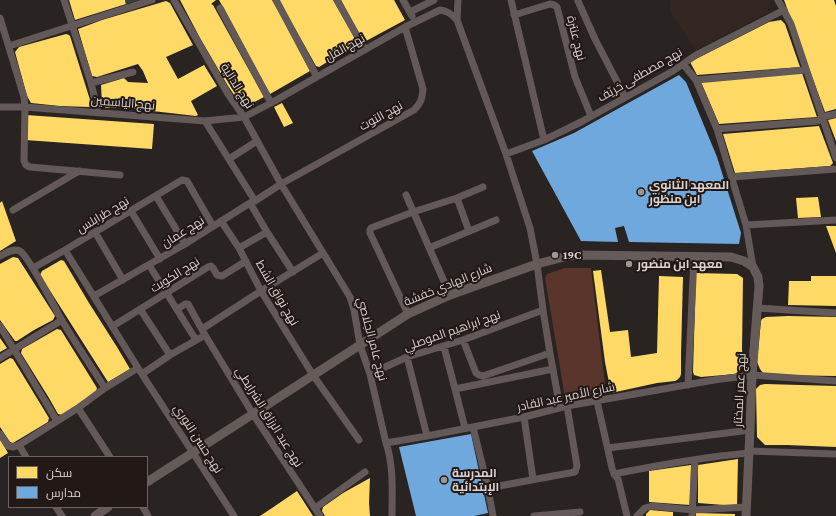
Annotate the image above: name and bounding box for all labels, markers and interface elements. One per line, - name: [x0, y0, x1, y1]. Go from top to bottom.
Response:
- street label: نهج عنترة: [563, 14, 589, 62]
- street label: نهج الفل: [322, 31, 368, 65]
- street label: نهج مصطفى خريّف: [595, 45, 685, 105]
- street label: نهج الدالية: [217, 61, 257, 111]
- street label: نهج الياسمين: [90, 93, 156, 113]
- street label: نهج التوت: [357, 98, 405, 134]
- place label: المعهد الثانوي ابن منظور: [649, 178, 729, 206]
- marker: المعهد الثانوي ابن منظور: [636, 187, 646, 197]
- street label: نهج طرابلس: [74, 194, 132, 236]
- street label: نهج عمان: [159, 213, 207, 251]
- place label: 19C: [563, 248, 581, 262]
- marker: 19C: [550, 250, 560, 260]
- street label: نهج الكويت: [148, 254, 202, 296]
- place label: معهد ابن منضور: [637, 257, 723, 271]
- street label: نهج نواق الشط: [252, 258, 302, 328]
- marker: معهد ابن منضور: [624, 259, 634, 269]
- street label: شارع الهادي خفشة: [402, 261, 494, 309]
- street label: نهج عامر الجلاصي: [354, 296, 390, 382]
- street label: نهج ابراهيم الموصلي: [402, 308, 502, 354]
- street label: نهج عمر المختار: [731, 353, 749, 427]
- street label: نهج عبد الرزاق الشرايطي: [232, 364, 306, 470]
- street label: شارع الأمير عبد القادر: [516, 380, 616, 414]
- street label: نهج حسن النوري: [170, 402, 226, 476]
- legend: [8, 456, 148, 508]
- text: سكن: [46, 466, 72, 480]
- place label: المدرسة الإبتدائية: [452, 466, 499, 494]
- marker: المدرسة الإبتدائية: [439, 475, 449, 485]
- text: مدارس: [46, 486, 81, 500]

